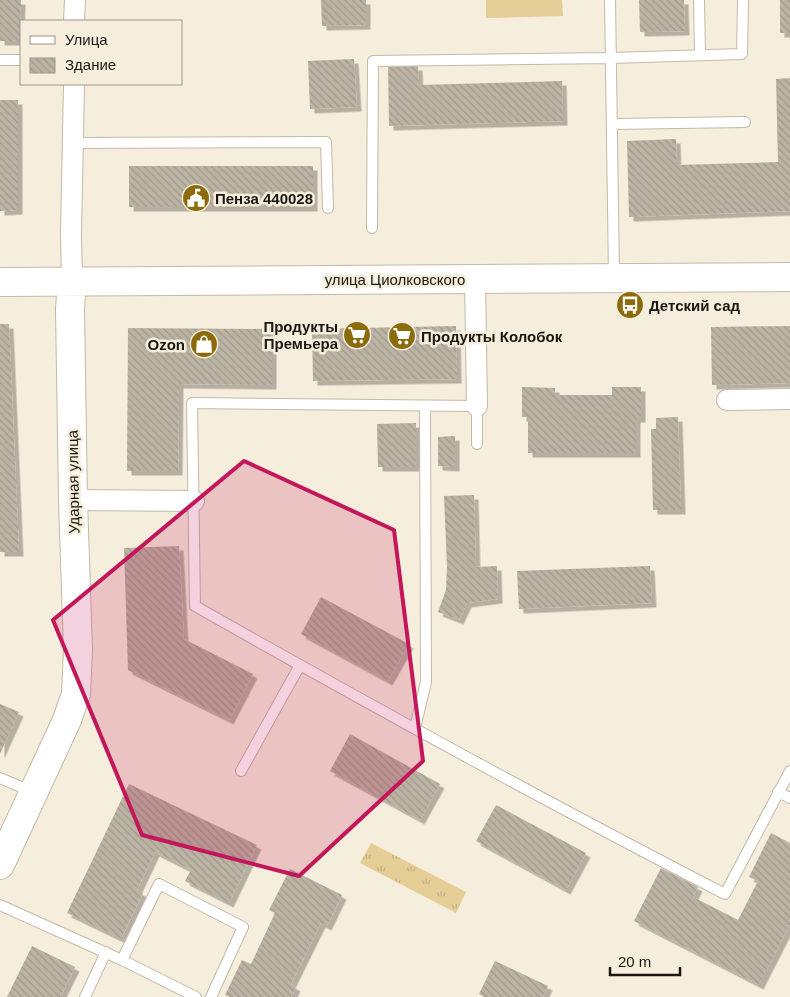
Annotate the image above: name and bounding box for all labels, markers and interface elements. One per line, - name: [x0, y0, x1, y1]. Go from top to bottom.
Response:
- legend: [20, 20, 182, 85]
- text: Улица: [65, 31, 108, 48]
- text: Здание: [65, 56, 116, 73]
- public building icon: Пенза 440028: [181, 183, 211, 213]
- place label: Пенза 440028: [215, 190, 313, 207]
- street label: улица Циолковского: [325, 271, 465, 288]
- bus stop icon: Детский сад: [615, 290, 645, 320]
- place label: Детский сад: [649, 297, 740, 314]
- place label: Продукты Премьера: [263, 318, 339, 352]
- supermarket icon: Продукты Премьера: [342, 320, 372, 350]
- supermarket icon: Продукты Колобок: [387, 321, 417, 351]
- place label: Продукты Колобок: [421, 328, 563, 345]
- shop icon: Ozon: [189, 329, 219, 359]
- place label: Ozon: [148, 336, 185, 353]
- street label: Ударная улица: [64, 429, 82, 534]
- scale bar: [610, 944, 680, 976]
- text: 20 m: [618, 953, 651, 970]

